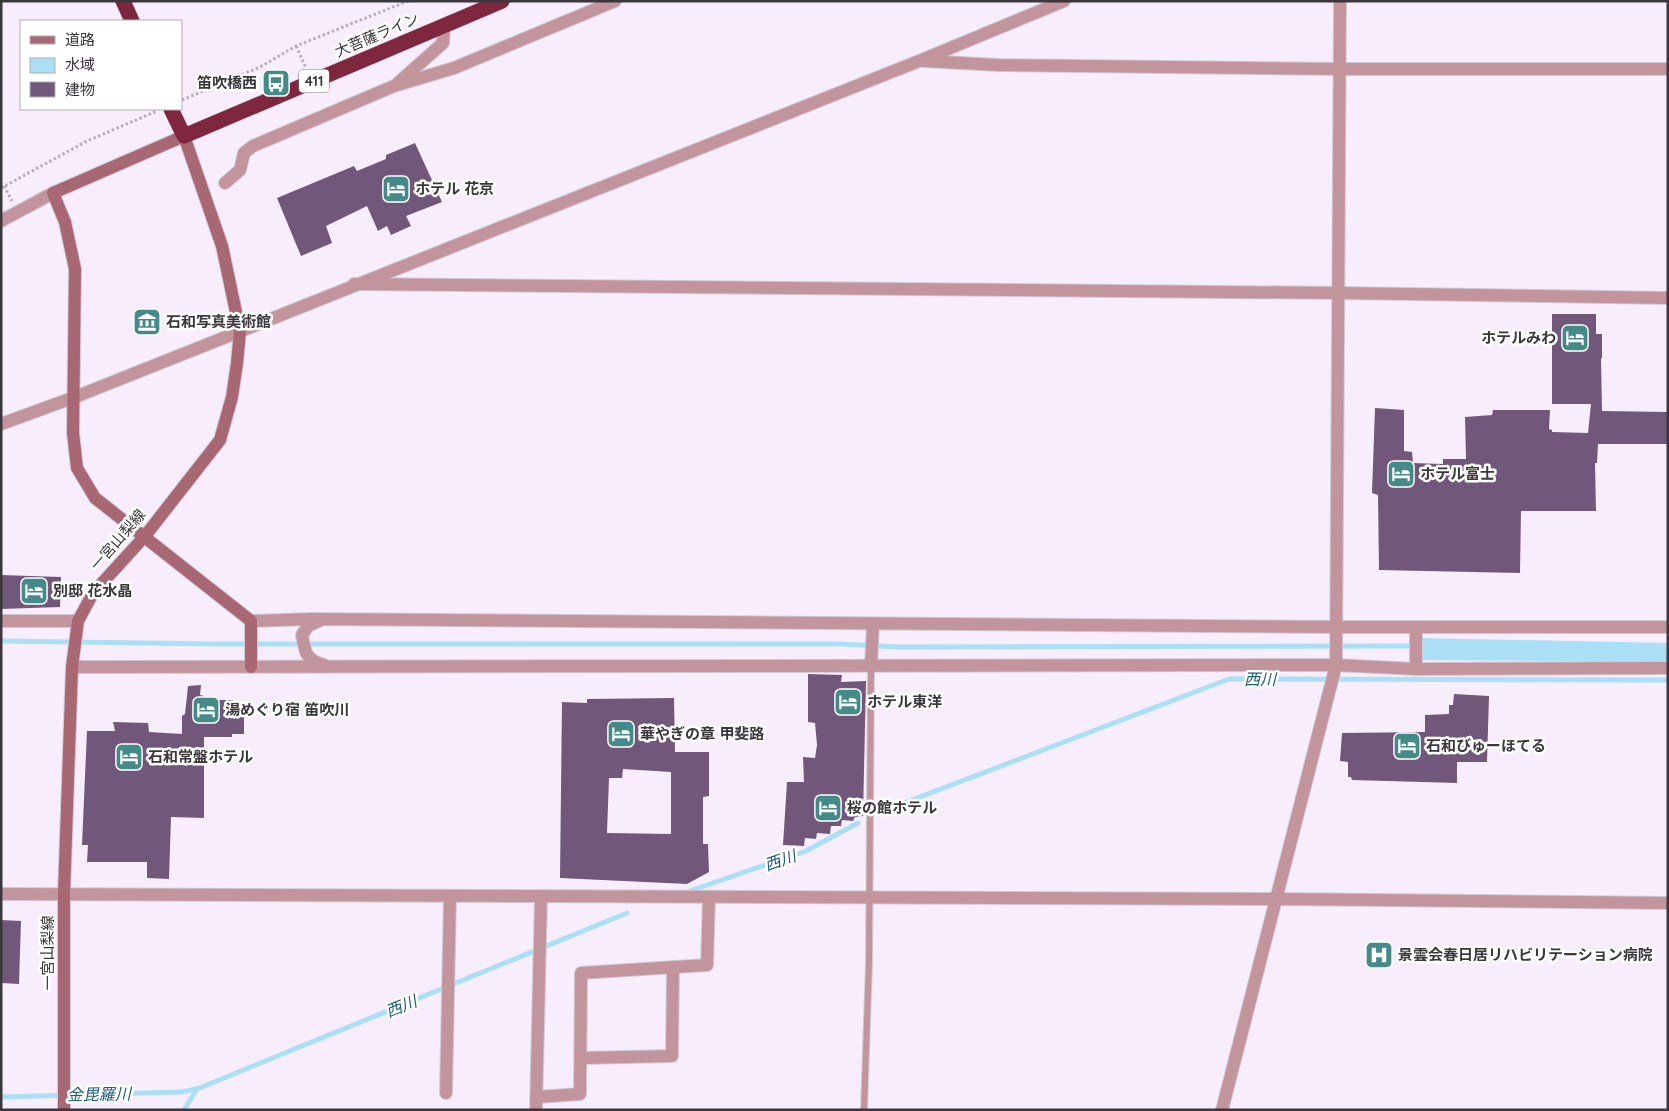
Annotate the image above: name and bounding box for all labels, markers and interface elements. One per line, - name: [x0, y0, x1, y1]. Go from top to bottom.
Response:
- street label: 大菩薩ライン: [332, 8, 422, 61]
- legend: [20, 20, 182, 110]
- text: 道路: [65, 30, 95, 49]
- text: 水域: [65, 55, 95, 74]
- bus stop icon: 笛吹橋西: [261, 68, 291, 98]
- road number: 411: [299, 70, 329, 92]
- place label: 笛吹橋西: [197, 73, 257, 92]
- text: 建物: [65, 80, 95, 99]
- hotel icon: ホテル 花京: [381, 174, 411, 204]
- place label: ホテル 花京: [415, 179, 494, 198]
- museum icon: 石和写真美術館: [132, 307, 162, 337]
- place label: 石和写真美術館: [166, 312, 271, 331]
- hotel icon: ホテルみわ: [1560, 323, 1590, 353]
- place label: ホテルみわ: [1481, 328, 1556, 347]
- hotel icon: ホテル富士: [1386, 459, 1416, 489]
- place label: ホテル富士: [1420, 464, 1495, 483]
- street label: 一宮山梨線: [86, 505, 149, 574]
- hotel icon: 別邸 花水晶: [19, 576, 49, 606]
- place label: 別邸 花水晶: [53, 581, 132, 600]
- water label: 西川: [1244, 669, 1278, 689]
- hotel icon: ホテル東洋: [833, 687, 863, 717]
- place label: ホテル東洋: [867, 692, 942, 711]
- hotel icon: 湯めぐり宿 笛吹川: [191, 695, 221, 725]
- place label: 湯めぐり宿 笛吹川: [225, 700, 349, 719]
- hotel icon: 華やぎの章 甲斐路: [606, 719, 636, 749]
- place label: 華やぎの章 甲斐路: [640, 724, 764, 743]
- hotel icon: 石和びゅーほてる: [1392, 731, 1422, 761]
- place label: 石和びゅーほてる: [1426, 736, 1546, 755]
- hotel icon: 石和常盤ホテル: [114, 742, 144, 772]
- place label: 石和常盤ホテル: [148, 747, 253, 766]
- hotel icon: 桜の館ホテル: [813, 793, 843, 823]
- place label: 桜の館ホテル: [847, 798, 937, 817]
- water label: 西川: [762, 845, 800, 875]
- street label: 一宮山梨線: [38, 915, 57, 991]
- hospital icon: 景雲会春日居リハビリテーション病院: [1364, 940, 1394, 970]
- place label: 景雲会春日居リハビリテーション病院: [1398, 945, 1653, 964]
- water label: 西川: [382, 990, 421, 1021]
- water label: 金毘羅川: [67, 1083, 133, 1105]

